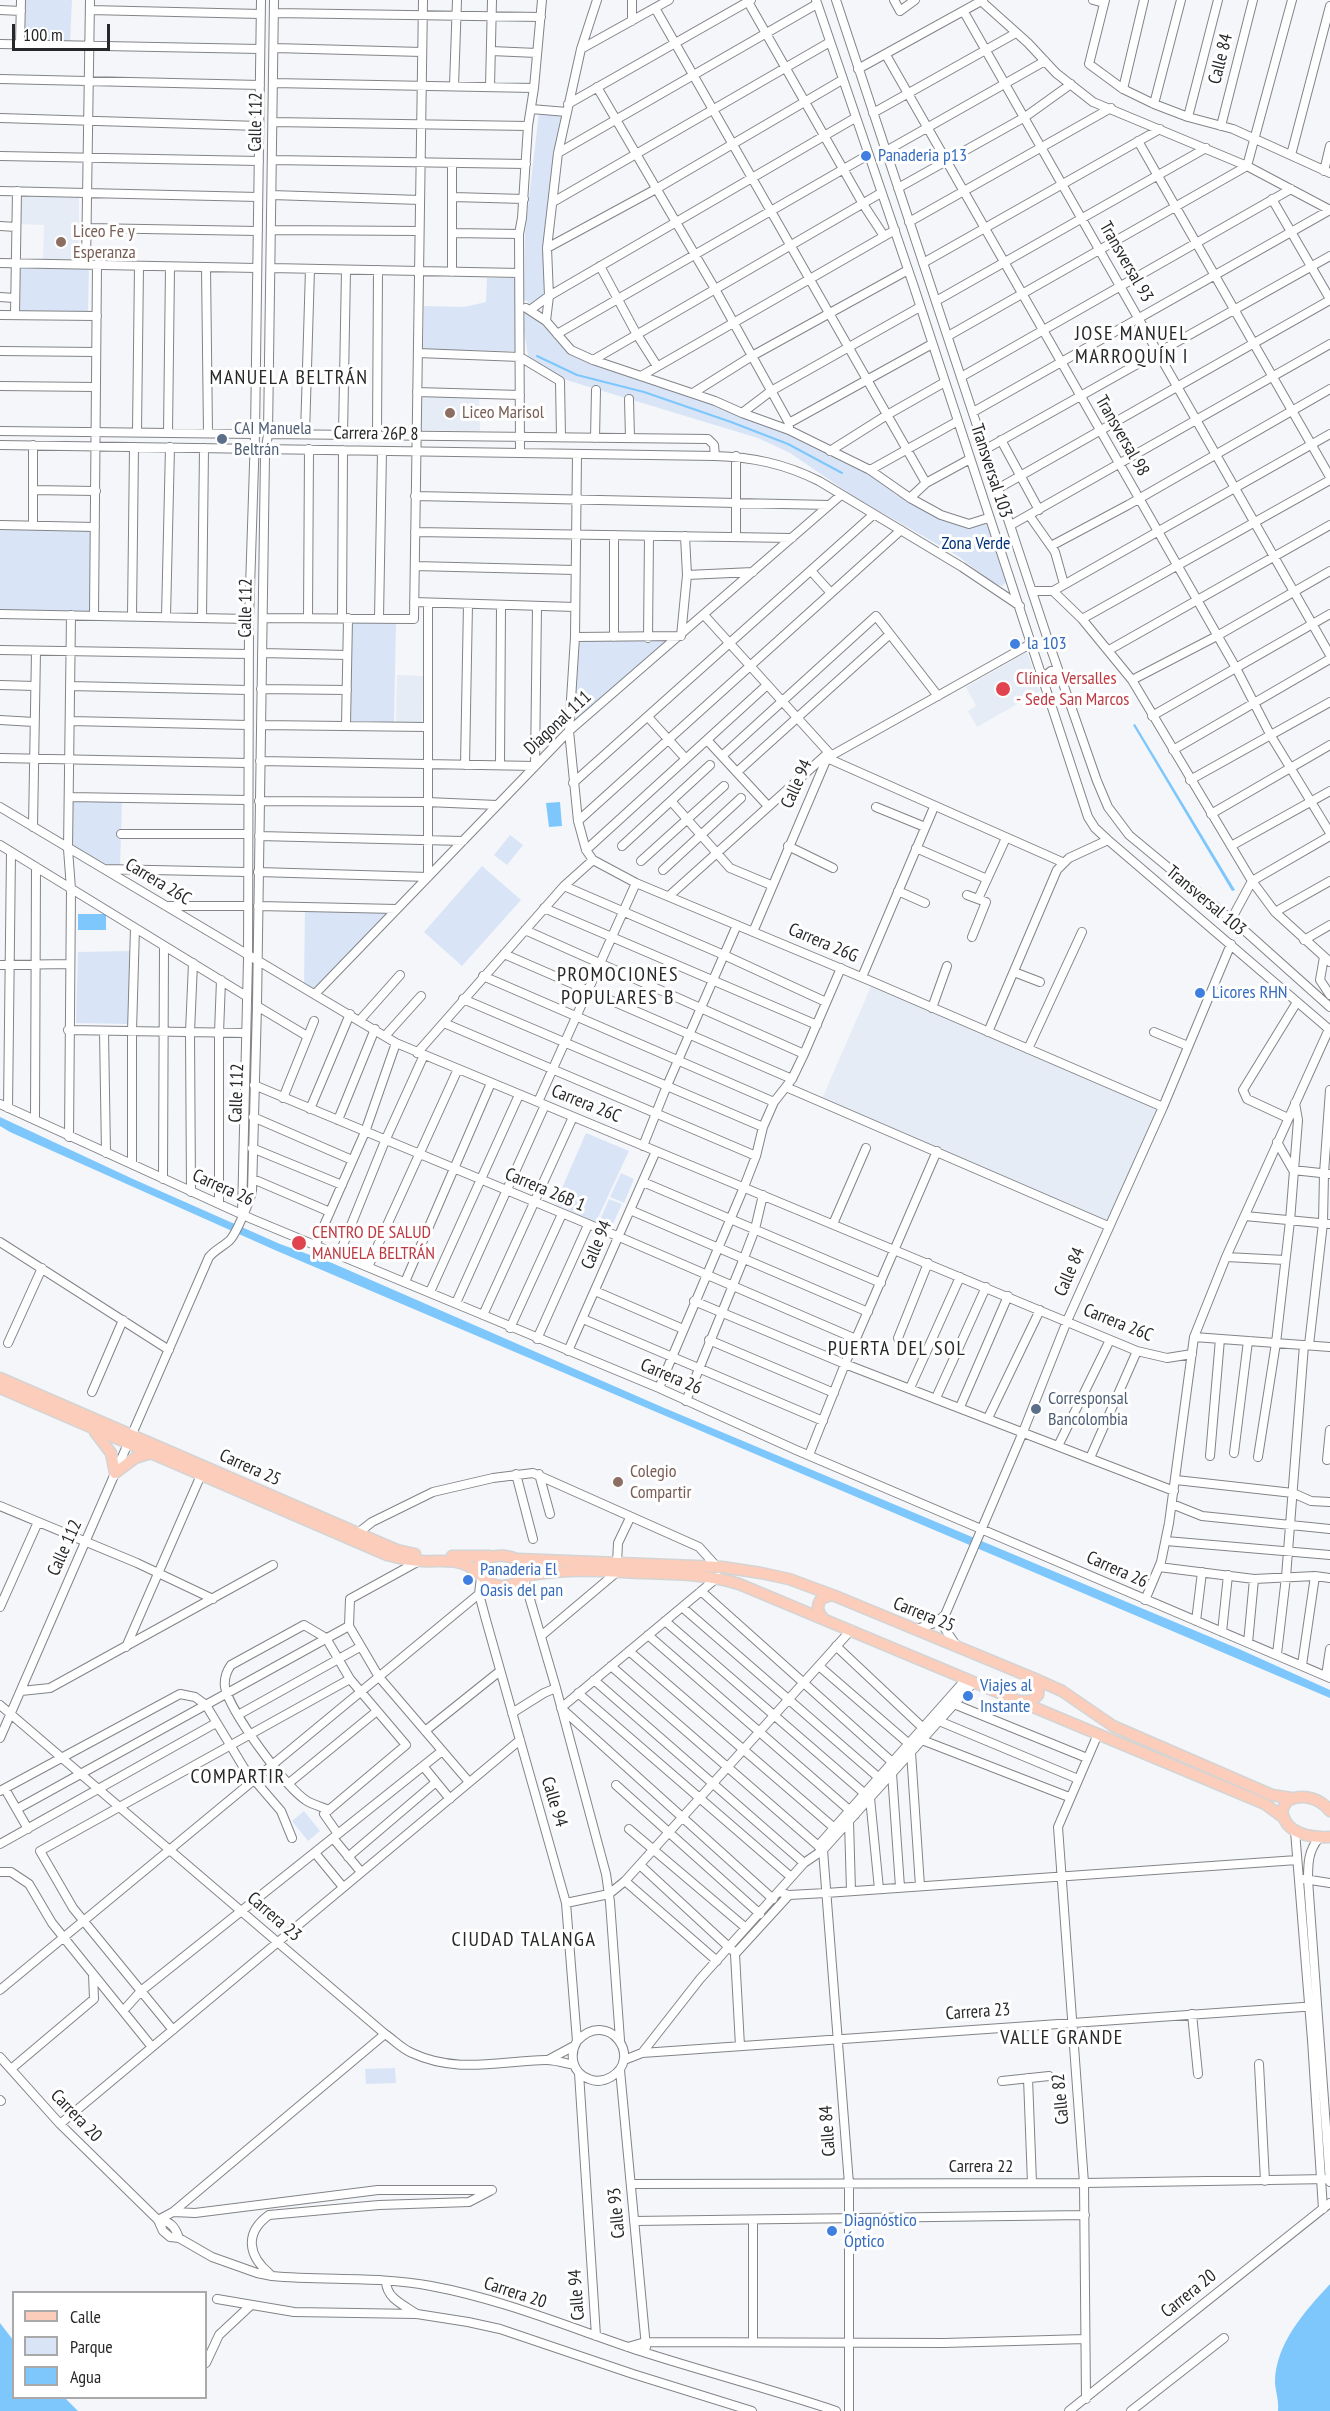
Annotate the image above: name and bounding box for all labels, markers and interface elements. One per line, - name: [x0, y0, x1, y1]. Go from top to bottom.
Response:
- scale bar: [15, 12, 112, 50]
- text: 100 m: [23, 23, 63, 46]
- street label: Calle 84: [1204, 32, 1238, 86]
- street label: Calle 112: [245, 92, 267, 152]
- place label: Panaderia p13: [878, 145, 967, 167]
- marker: Panaderia p13: [859, 149, 873, 163]
- street label: Transversal 93: [1094, 218, 1158, 306]
- place label: Liceo Fe y Esperanza: [73, 221, 136, 264]
- marker: Liceo Fe y Esperanza: [54, 235, 68, 249]
- district label: JOSE MANUEL MARROQUÍN I: [1075, 322, 1189, 369]
- district label: MANUELA BELTRÁN: [209, 366, 369, 390]
- street label: Transversal 98: [1090, 392, 1154, 480]
- place label: Liceo Marisol: [462, 402, 544, 424]
- marker: Liceo Marisol: [443, 406, 457, 420]
- place label: CAI Manuela Beltrán: [234, 418, 312, 460]
- street label: Transversal 103: [966, 421, 1016, 521]
- street label: Carrera 26P 8: [333, 422, 419, 446]
- marker: CAI Manuela Beltrán: [215, 432, 229, 446]
- park label: Zona Verde: [942, 533, 1010, 555]
- street label: Calle 112: [235, 578, 257, 638]
- place label: la 103: [1027, 633, 1067, 655]
- marker: la 103: [1008, 637, 1022, 651]
- place label: Clínica Versalles - Sede San Marcos: [1016, 668, 1129, 710]
- marker: Clínica Versalles - Sede San Marcos: [994, 680, 1012, 698]
- street label: Diagonal 111: [520, 687, 596, 759]
- street label: Calle 94: [777, 756, 817, 812]
- street label: Carrera 26C: [121, 854, 195, 910]
- street label: Transversal 103: [1162, 861, 1250, 941]
- street label: Carrera 26G: [785, 919, 861, 967]
- district label: PROMOCIONES POPULARES B: [557, 963, 679, 1010]
- place label: Licores RHN: [1212, 982, 1287, 1004]
- marker: Licores RHN: [1193, 986, 1207, 1000]
- street label: Calle 112: [225, 1063, 249, 1123]
- street label: Carrera 26C: [548, 1080, 624, 1128]
- street label: Carrera 26B 1: [502, 1163, 588, 1217]
- street label: Carrera 26: [189, 1165, 257, 1211]
- street label: Calle 94: [577, 1217, 617, 1273]
- place label: CENTRO DE SALUD MANUELA BELTRÁN: [312, 1222, 435, 1264]
- marker: CENTRO DE SALUD MANUELA BELTRÁN: [290, 1234, 308, 1252]
- street label: Calle 84: [1050, 1244, 1090, 1300]
- street label: Carrera 26C: [1080, 1299, 1156, 1347]
- district label: PUERTA DEL SOL: [828, 1337, 966, 1361]
- street label: Carrera 26: [637, 1354, 705, 1400]
- place label: Corresponsal Bancolombia: [1048, 1388, 1128, 1430]
- marker: Corresponsal Bancolombia: [1029, 1402, 1043, 1416]
- street label: Carrera 25: [216, 1445, 284, 1491]
- place label: Colegio Compartir: [630, 1461, 691, 1504]
- marker: Colegio Compartir: [611, 1475, 625, 1489]
- street label: Calle 112: [43, 1517, 87, 1579]
- street label: Carrera 26: [1083, 1547, 1151, 1593]
- place label: Panaderia El Oasis del pan: [480, 1559, 563, 1602]
- marker: Panaderia El Oasis del pan: [461, 1573, 475, 1587]
- street label: Carrera 25: [890, 1593, 958, 1637]
- place label: Viajes al Instante: [980, 1675, 1032, 1718]
- marker: Viajes al Instante: [961, 1689, 975, 1703]
- district label: COMPARTIR: [190, 1765, 286, 1789]
- street label: Calle 94: [536, 1774, 572, 1830]
- street label: Carrera 23: [243, 1888, 305, 1946]
- district label: CIUDAD TALANGA: [452, 1928, 596, 1952]
- street label: Carrera 23: [945, 1999, 1011, 2025]
- district label: VALLE GRANDE: [1000, 2026, 1124, 2050]
- street label: Calle 82: [1048, 2073, 1074, 2125]
- street label: Carrera 20: [46, 2085, 106, 2147]
- street label: Calle 84: [815, 2105, 841, 2157]
- street label: Carrera 22: [949, 2156, 1013, 2178]
- street label: Calle 93: [604, 2187, 630, 2239]
- place label: Diagnóstico Óptico: [844, 2210, 917, 2252]
- marker: Diagnóstico Óptico: [825, 2224, 839, 2238]
- street label: Carrera 20: [1157, 2265, 1221, 2323]
- street label: Calle 94: [564, 2269, 590, 2321]
- street label: Carrera 20: [481, 2273, 549, 2313]
- legend: [12, 2291, 207, 2399]
- text: Calle: [70, 2305, 101, 2328]
- text: Parque: [70, 2335, 113, 2358]
- text: Agua: [70, 2365, 101, 2388]

